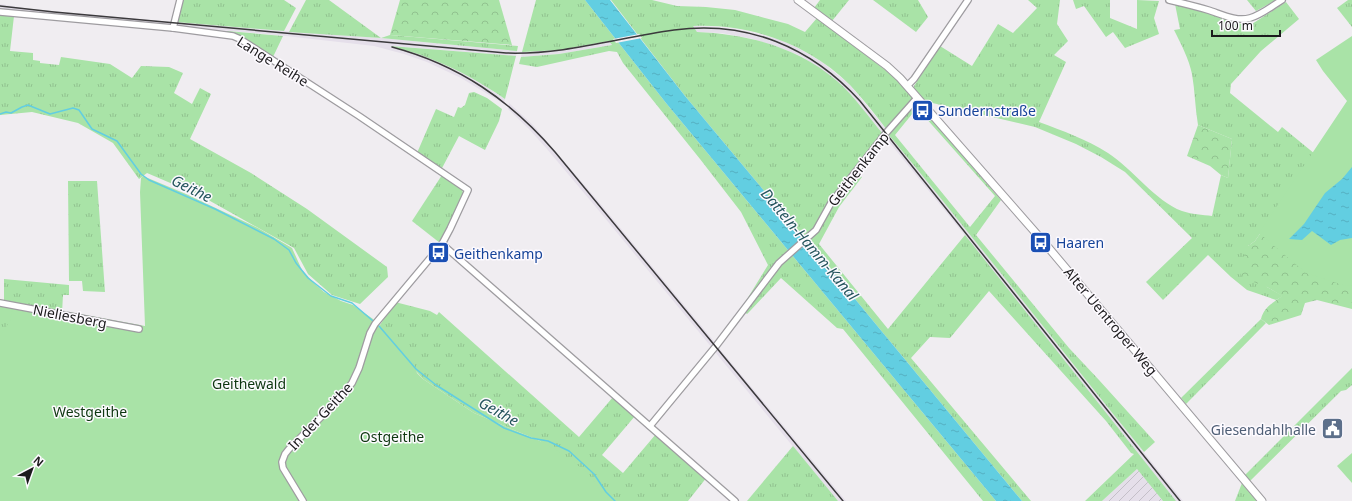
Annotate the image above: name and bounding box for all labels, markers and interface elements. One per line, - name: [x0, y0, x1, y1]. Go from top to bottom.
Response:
- scale bar: [1212, 12, 1280, 38]
- text: 100 m: [1218, 17, 1253, 34]
- street label: Lange Reihe: [234, 32, 312, 91]
- bus stop icon: Sundernstraße: [910, 97, 936, 123]
- place label: Sundernstraße: [938, 101, 1036, 120]
- street label: Geithenkamp: [823, 128, 893, 210]
- water label: Geithe: [168, 170, 216, 207]
- water label: Datteln-Hamm-Kanal: [757, 184, 864, 305]
- bus stop icon: Haaren: [1027, 229, 1053, 255]
- place label: Haaren: [1056, 233, 1104, 252]
- bus stop icon: Geithenkamp: [425, 240, 451, 266]
- place label: Geithenkamp: [454, 244, 543, 263]
- street label: Alter Uentroper Weg: [1060, 263, 1162, 379]
- street label: Nieliesberg: [32, 300, 108, 332]
- park label: Geithewald: [212, 374, 286, 393]
- street label: In der Geithe: [284, 378, 356, 454]
- water label: Geithe: [475, 392, 523, 430]
- park label: Westgeithe: [53, 402, 127, 421]
- public building icon: Giesendahlhalle: [1319, 416, 1345, 442]
- place label: Giesendahlhalle: [1211, 420, 1316, 439]
- park label: Ostgeithe: [360, 427, 424, 446]
- north arrow: [12, 449, 52, 489]
- text: N: [31, 452, 47, 470]

